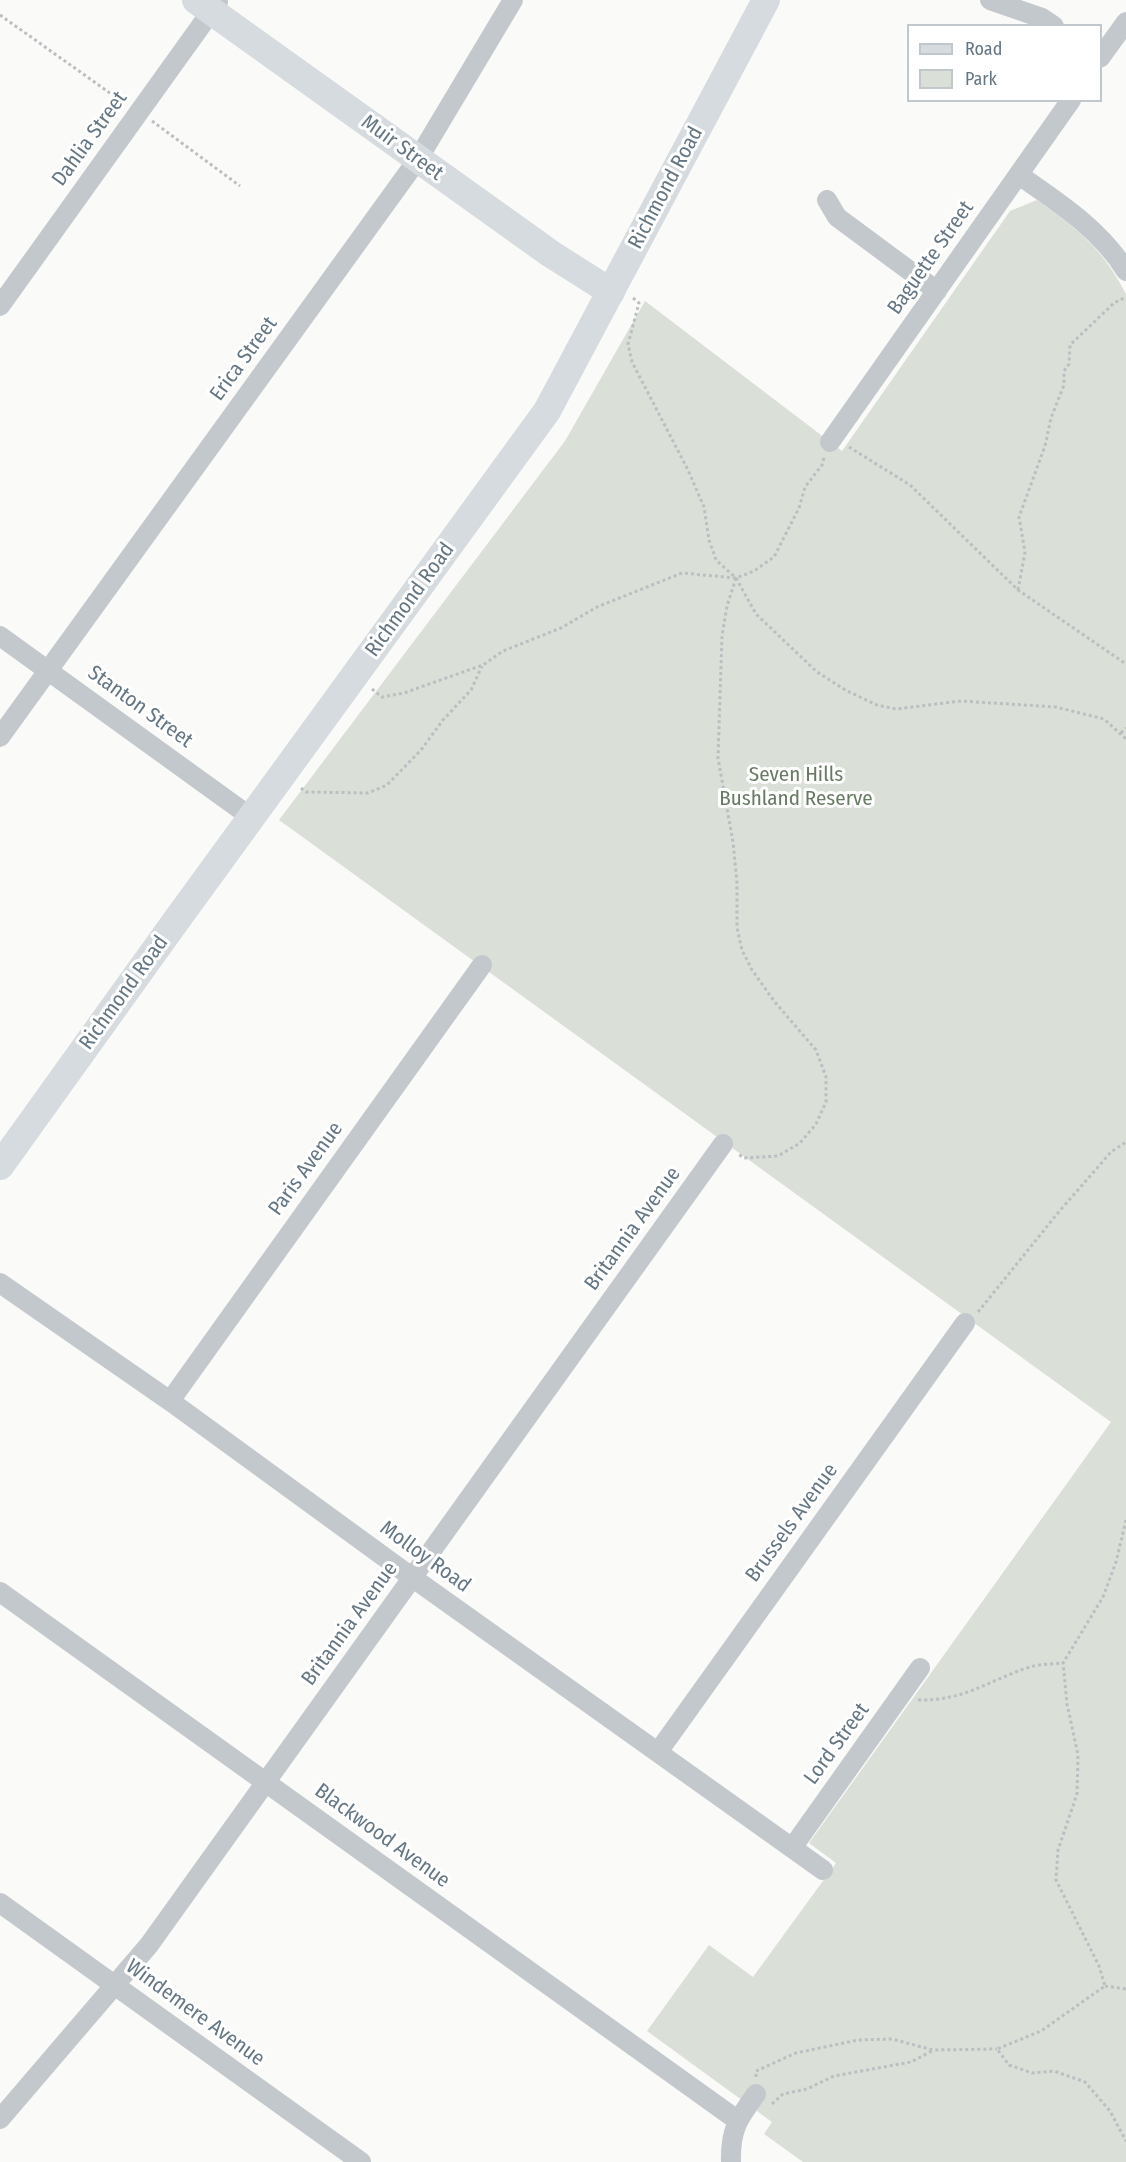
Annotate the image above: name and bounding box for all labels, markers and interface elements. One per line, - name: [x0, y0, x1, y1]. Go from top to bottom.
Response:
- legend: [907, 24, 1102, 102]
- text: Road: [965, 38, 1002, 60]
- text: Park: [965, 68, 997, 90]
- street label: Dahlia Street: [47, 87, 133, 191]
- street label: Muir Street: [356, 110, 448, 186]
- street label: Richmond Road: [623, 123, 709, 253]
- street label: Baguette Street: [883, 196, 979, 320]
- street label: Erica Street: [205, 312, 283, 406]
- street label: Richmond Road: [360, 538, 460, 662]
- street label: Stanton Street: [83, 660, 197, 754]
- park label: Seven Hills Bushland Reserve: [719, 762, 873, 812]
- street label: Richmond Road: [74, 931, 174, 1055]
- street label: Paris Avenue: [264, 1117, 348, 1221]
- street label: Britannia Avenue: [580, 1162, 686, 1296]
- street label: Brussels Avenue: [741, 1459, 843, 1587]
- street label: Molloy Road: [375, 1516, 475, 1598]
- street label: Britannia Avenue: [297, 1557, 403, 1691]
- street label: Lord Street: [799, 1698, 875, 1790]
- street label: Blackwood Avenue: [309, 1778, 455, 1894]
- street label: Windemere Avenue: [121, 1954, 269, 2072]

